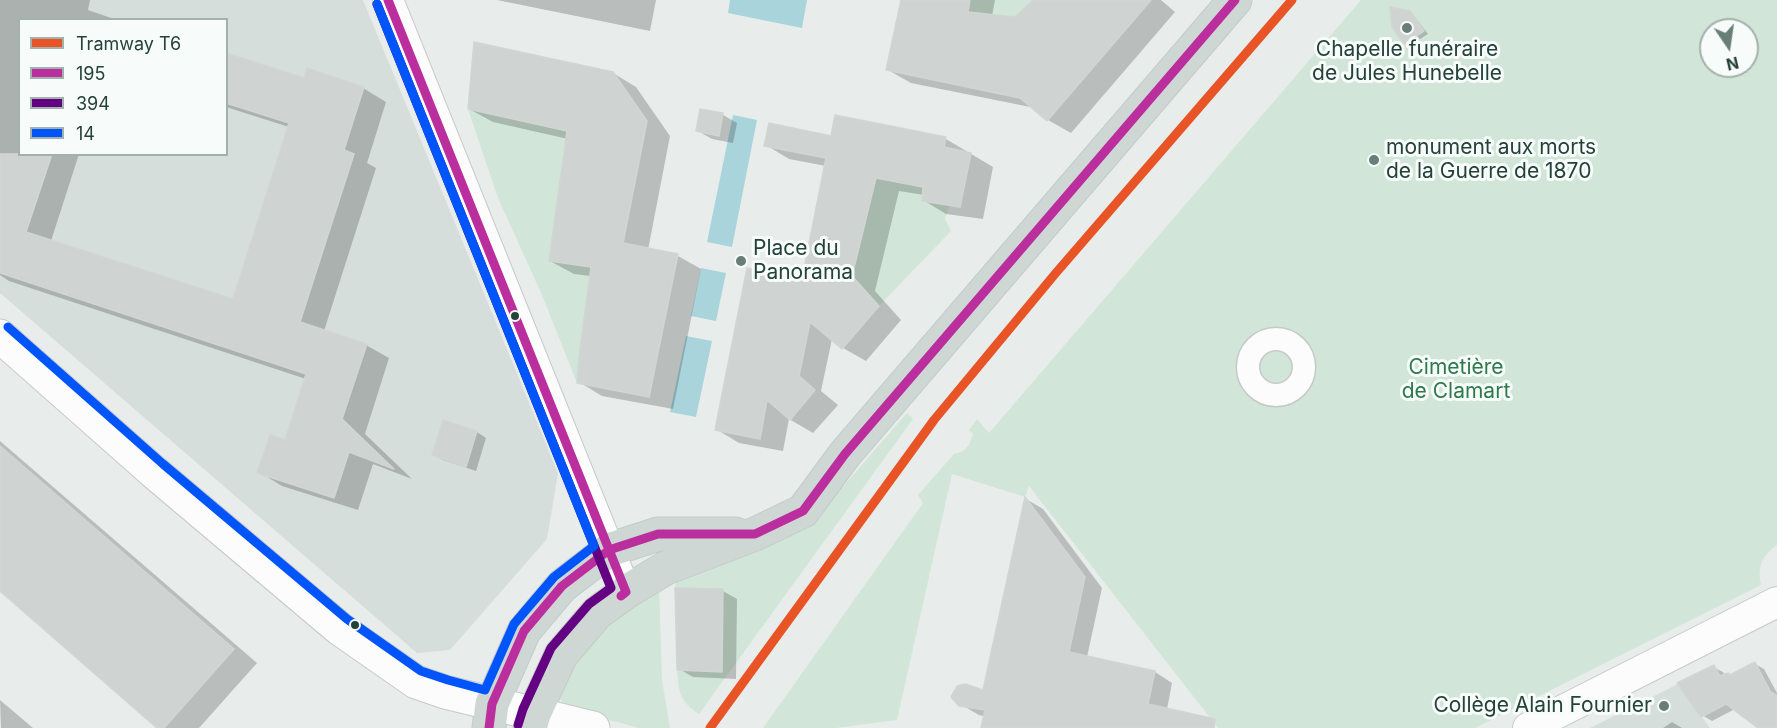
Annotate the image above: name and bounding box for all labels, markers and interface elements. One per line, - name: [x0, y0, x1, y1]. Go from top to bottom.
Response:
- legend: [18, 18, 228, 156]
- north arrow: [1699, 18, 1759, 78]
- marker: Chapelle funéraire de Jules Hunebelle: [1400, 21, 1414, 35]
- text: Tramway T6: [76, 33, 181, 54]
- place label: Chapelle funéraire de Jules Hunebelle: [1312, 37, 1502, 87]
- text: N: [1724, 52, 1741, 75]
- text: 195: [76, 63, 105, 84]
- text: 394: [76, 93, 110, 114]
- text: 14: [76, 123, 95, 144]
- place label: monument aux morts de la Guerre de 1870: [1386, 135, 1596, 185]
- marker: monument aux morts de la Guerre de 1870: [1367, 153, 1381, 167]
- place label: Place du Panorama: [753, 236, 853, 286]
- marker: Place du Panorama: [734, 254, 748, 268]
- unlabelled marker: [509, 310, 521, 322]
- park label: Cimetière de Clamart: [1402, 355, 1510, 405]
- unlabelled marker: [349, 619, 361, 631]
- place label: Collège Alain Fournier: [1433, 693, 1652, 719]
- marker: Collège Alain Fournier: [1657, 699, 1671, 713]

